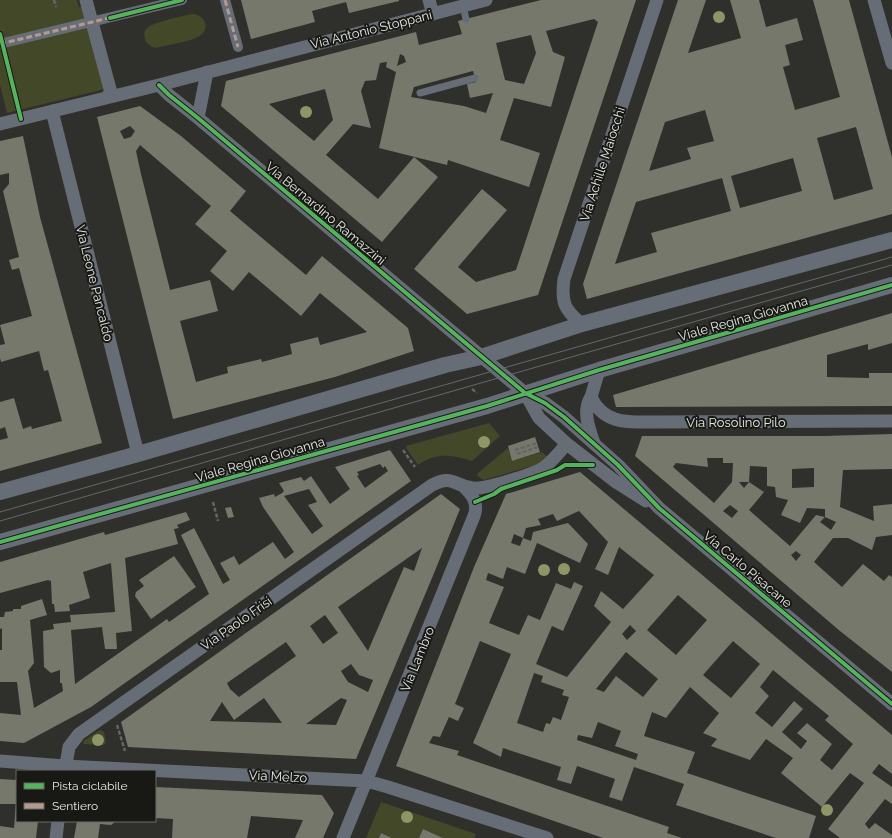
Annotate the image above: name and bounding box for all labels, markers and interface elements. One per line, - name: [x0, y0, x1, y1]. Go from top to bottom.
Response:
- street label: Via Antonio Stoppani: [309, 7, 433, 52]
- street label: Via Achille Maiocchi: [577, 105, 628, 223]
- street label: Via Bernardino Ramazzini: [263, 159, 389, 268]
- street label: Via Leone Pancaldo: [73, 223, 116, 343]
- street label: Viale Regina Giovanna: [677, 293, 809, 344]
- street label: Via Rosolino Pilo: [686, 415, 786, 430]
- street label: Viale Regina Giovanna: [194, 434, 326, 485]
- street label: Via Carlo Pisacane: [700, 528, 795, 611]
- street label: Via Paolo Frisi: [198, 593, 275, 653]
- street label: Via Lambro: [398, 624, 437, 694]
- street label: Via Melzo: [248, 767, 308, 786]
- legend: [16, 770, 156, 822]
- text: Pista ciclabile: [52, 779, 127, 793]
- text: Sentiero: [52, 799, 98, 813]

